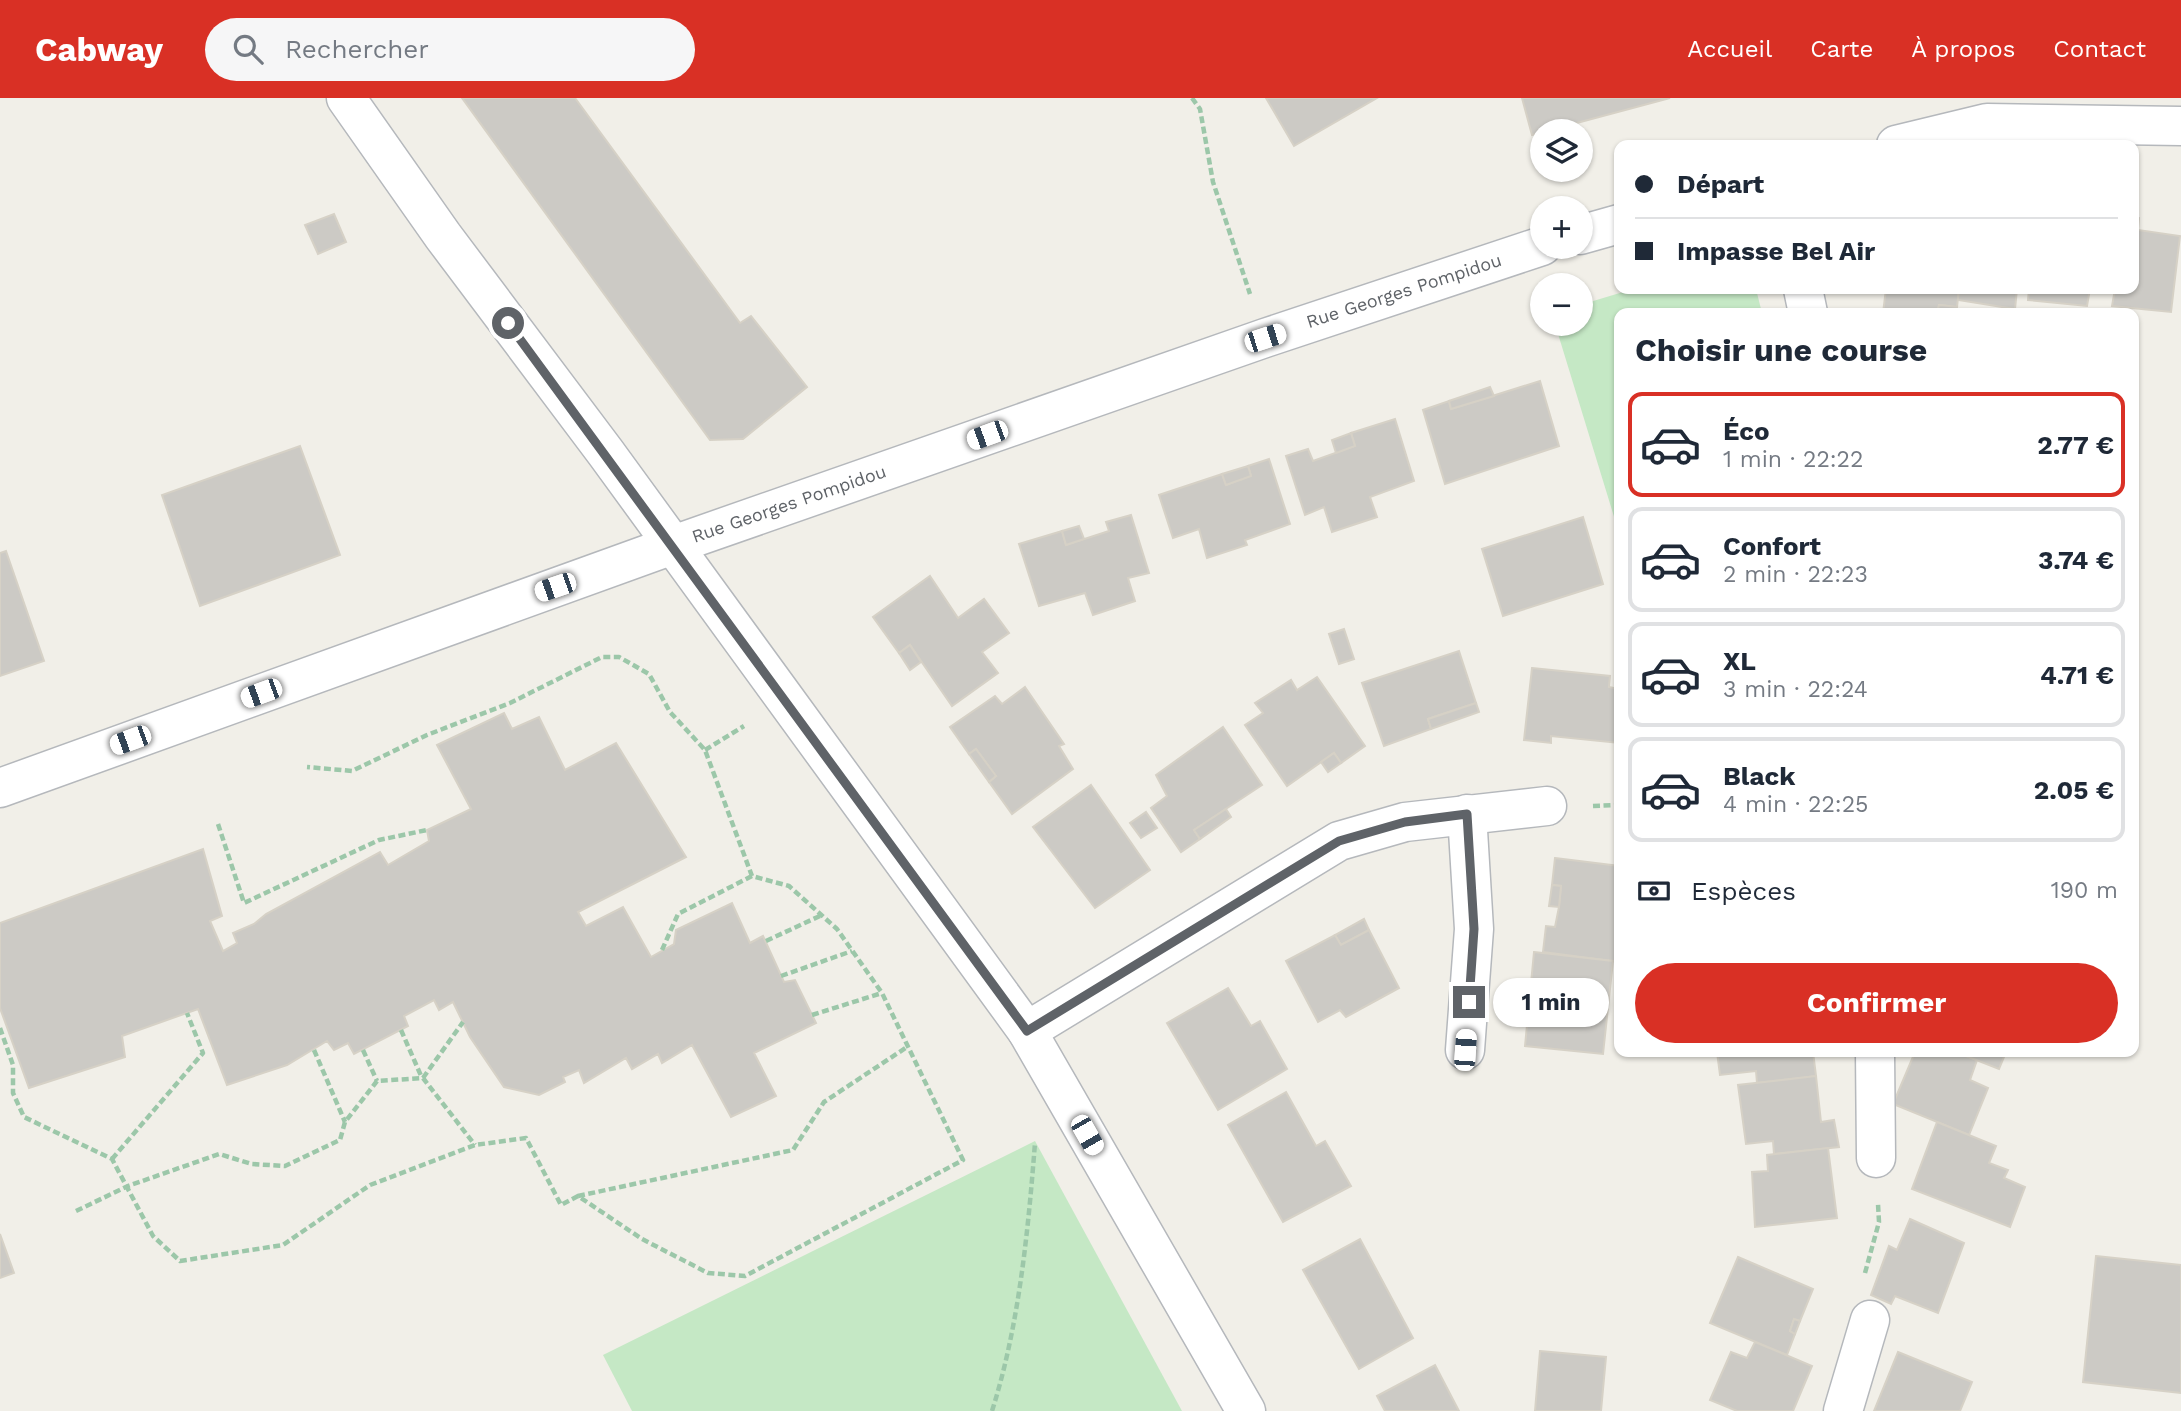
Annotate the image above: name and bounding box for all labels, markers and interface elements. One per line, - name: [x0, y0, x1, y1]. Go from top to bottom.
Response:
- search box: [205, 18, 695, 81]
- text: Cabway: [35, 30, 163, 69]
- icon: search: [229, 30, 267, 68]
- text: Rechercher: [285, 34, 429, 64]
- text: Accueil: [1687, 35, 1772, 63]
- text: Carte: [1810, 35, 1873, 63]
- text: À propos: [1911, 35, 2015, 63]
- text: Contact: [2053, 35, 2146, 63]
- map controls: [1530, 119, 1593, 336]
- button: layers: [1530, 119, 1593, 182]
- text: Départ: [1677, 169, 1764, 199]
- button: +: [1530, 196, 1593, 259]
- text: Impasse Bel Air: [1677, 236, 1875, 266]
- street label: Rue Georges Pompidou: [1304, 249, 1504, 332]
- button: −: [1530, 273, 1593, 336]
- route start: [492, 307, 524, 339]
- car: [1242, 322, 1289, 354]
- text: Choisir une course: [1635, 331, 1927, 369]
- icon: car: [1639, 413, 1702, 476]
- text: Éco: [1723, 416, 1770, 446]
- car: [964, 418, 1011, 452]
- text: 2.77 €: [2037, 430, 2114, 460]
- text: 1 min · 22:22: [1723, 446, 1863, 473]
- street label: Rue Georges Pompidou: [689, 460, 889, 547]
- icon: car: [1639, 528, 1702, 591]
- text: Confort: [1723, 531, 1821, 561]
- text: 3.74 €: [2038, 545, 2114, 575]
- text: 2 min · 22:23: [1723, 561, 1868, 588]
- car: [532, 570, 579, 604]
- icon: car: [1639, 643, 1702, 706]
- text: XL: [1723, 646, 1756, 676]
- text: 4.71 €: [2040, 660, 2114, 690]
- car: [238, 676, 285, 710]
- text: 3 min · 22:24: [1723, 676, 1868, 703]
- car: [107, 723, 154, 757]
- icon: car: [1639, 758, 1702, 821]
- text: Black: [1723, 761, 1795, 791]
- text: 2.05 €: [2034, 775, 2114, 805]
- text: 4 min · 22:25: [1723, 791, 1868, 818]
- icon: cash: [1635, 872, 1673, 910]
- text: Espèces: [1691, 876, 1796, 906]
- text: 190 m: [2051, 877, 2118, 904]
- button: Confirmer: [1635, 963, 2118, 1043]
- callout: 1 min: [1494, 978, 1609, 1026]
- route end: [1453, 986, 1485, 1018]
- text: 1 min: [1521, 989, 1581, 1016]
- car: [1454, 1028, 1477, 1072]
- car: [1068, 1112, 1107, 1158]

